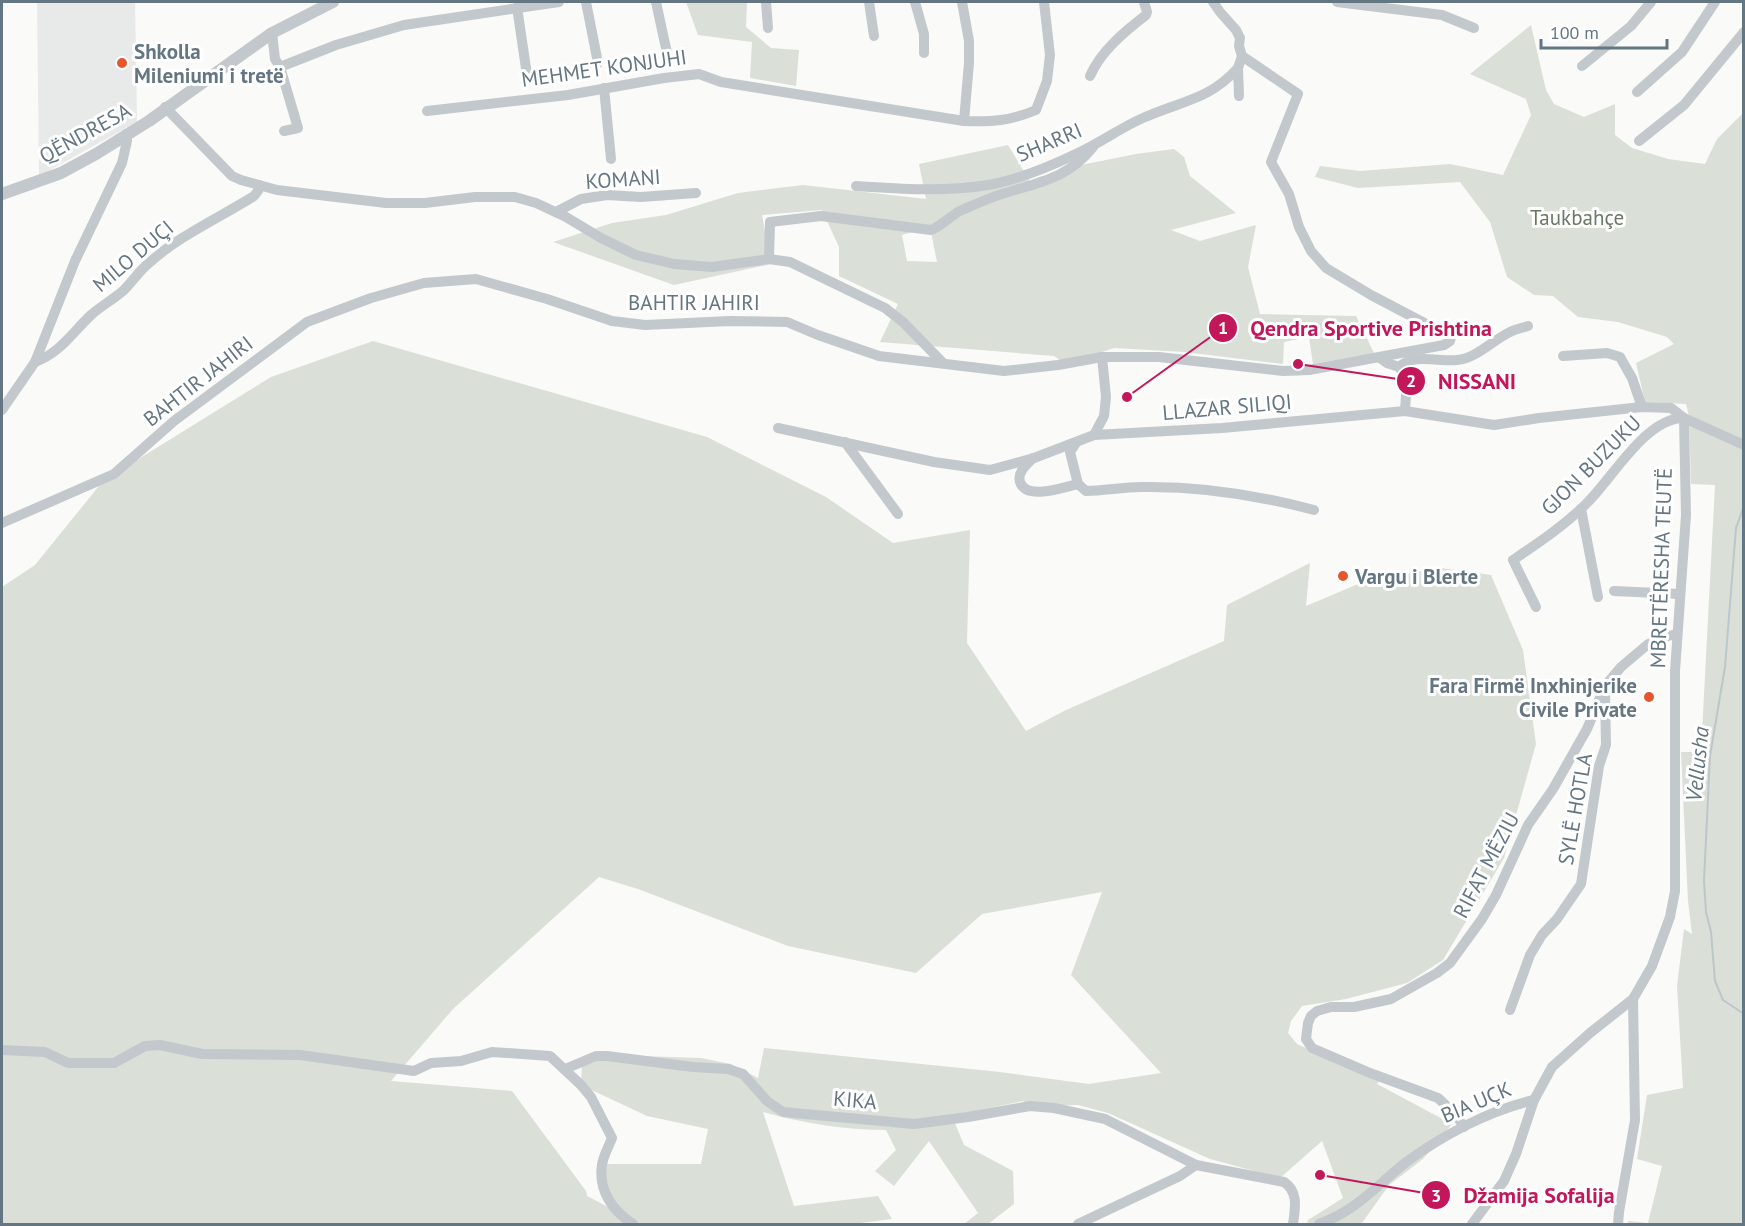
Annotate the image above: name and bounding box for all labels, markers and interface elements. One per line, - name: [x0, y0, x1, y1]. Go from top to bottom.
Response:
- scale bar: [1541, 12, 1667, 50]
- text: 100 m: [1550, 21, 1599, 44]
- place label: Shkolla Mileniumi i tretë: [134, 38, 284, 89]
- street label: MEHMET KONJUHI: [520, 43, 688, 93]
- marker: Shkolla Mileniumi i tretë: [115, 56, 129, 70]
- street label: QËNDRESA: [34, 96, 136, 169]
- street label: SHARRI: [1012, 116, 1086, 168]
- street label: KOMANI: [585, 163, 661, 195]
- park label: Taukbahçe: [1530, 204, 1624, 231]
- street label: MILO DUÇI: [87, 214, 179, 298]
- street label: BAHTIR JAHIRI: [628, 289, 760, 316]
- callout: Qendra Sportive Prishtina: [1208, 308, 1504, 348]
- text: Qendra Sportive Prishtina: [1250, 314, 1492, 342]
- text: 1: [1218, 316, 1228, 339]
- street label: BAHTIR JAHIRI: [138, 330, 258, 432]
- callout: NISSANI: [1396, 361, 1528, 401]
- text: NISSANI: [1438, 367, 1516, 395]
- text: 2: [1406, 369, 1416, 392]
- street label: LLAZAR SILIQI: [1161, 388, 1293, 426]
- street label: GJON BUZUKU: [1535, 409, 1647, 521]
- street label: MBRETËRESHA TEUTË: [1644, 467, 1678, 669]
- place label: Vargu i Blerte: [1354, 563, 1478, 590]
- marker: Vargu i Blerte: [1336, 569, 1350, 583]
- place label: Fara Firmë Inxhinjerike Civile Private: [1429, 672, 1637, 723]
- marker: Fara Firmë Inxhinjerike Civile Private: [1642, 690, 1656, 704]
- water label: Vellusha: [1679, 725, 1715, 803]
- street label: SYLË HOTLA: [1552, 750, 1598, 867]
- street label: RIFAT MËZIU: [1447, 807, 1525, 923]
- street label: BIA UÇK: [1437, 1075, 1515, 1129]
- street label: KIKA: [832, 1085, 878, 1115]
- callout: Džamija Sofalija: [1421, 1175, 1627, 1215]
- text: Džamija Sofalija: [1463, 1181, 1615, 1209]
- text: 3: [1431, 1184, 1441, 1207]

